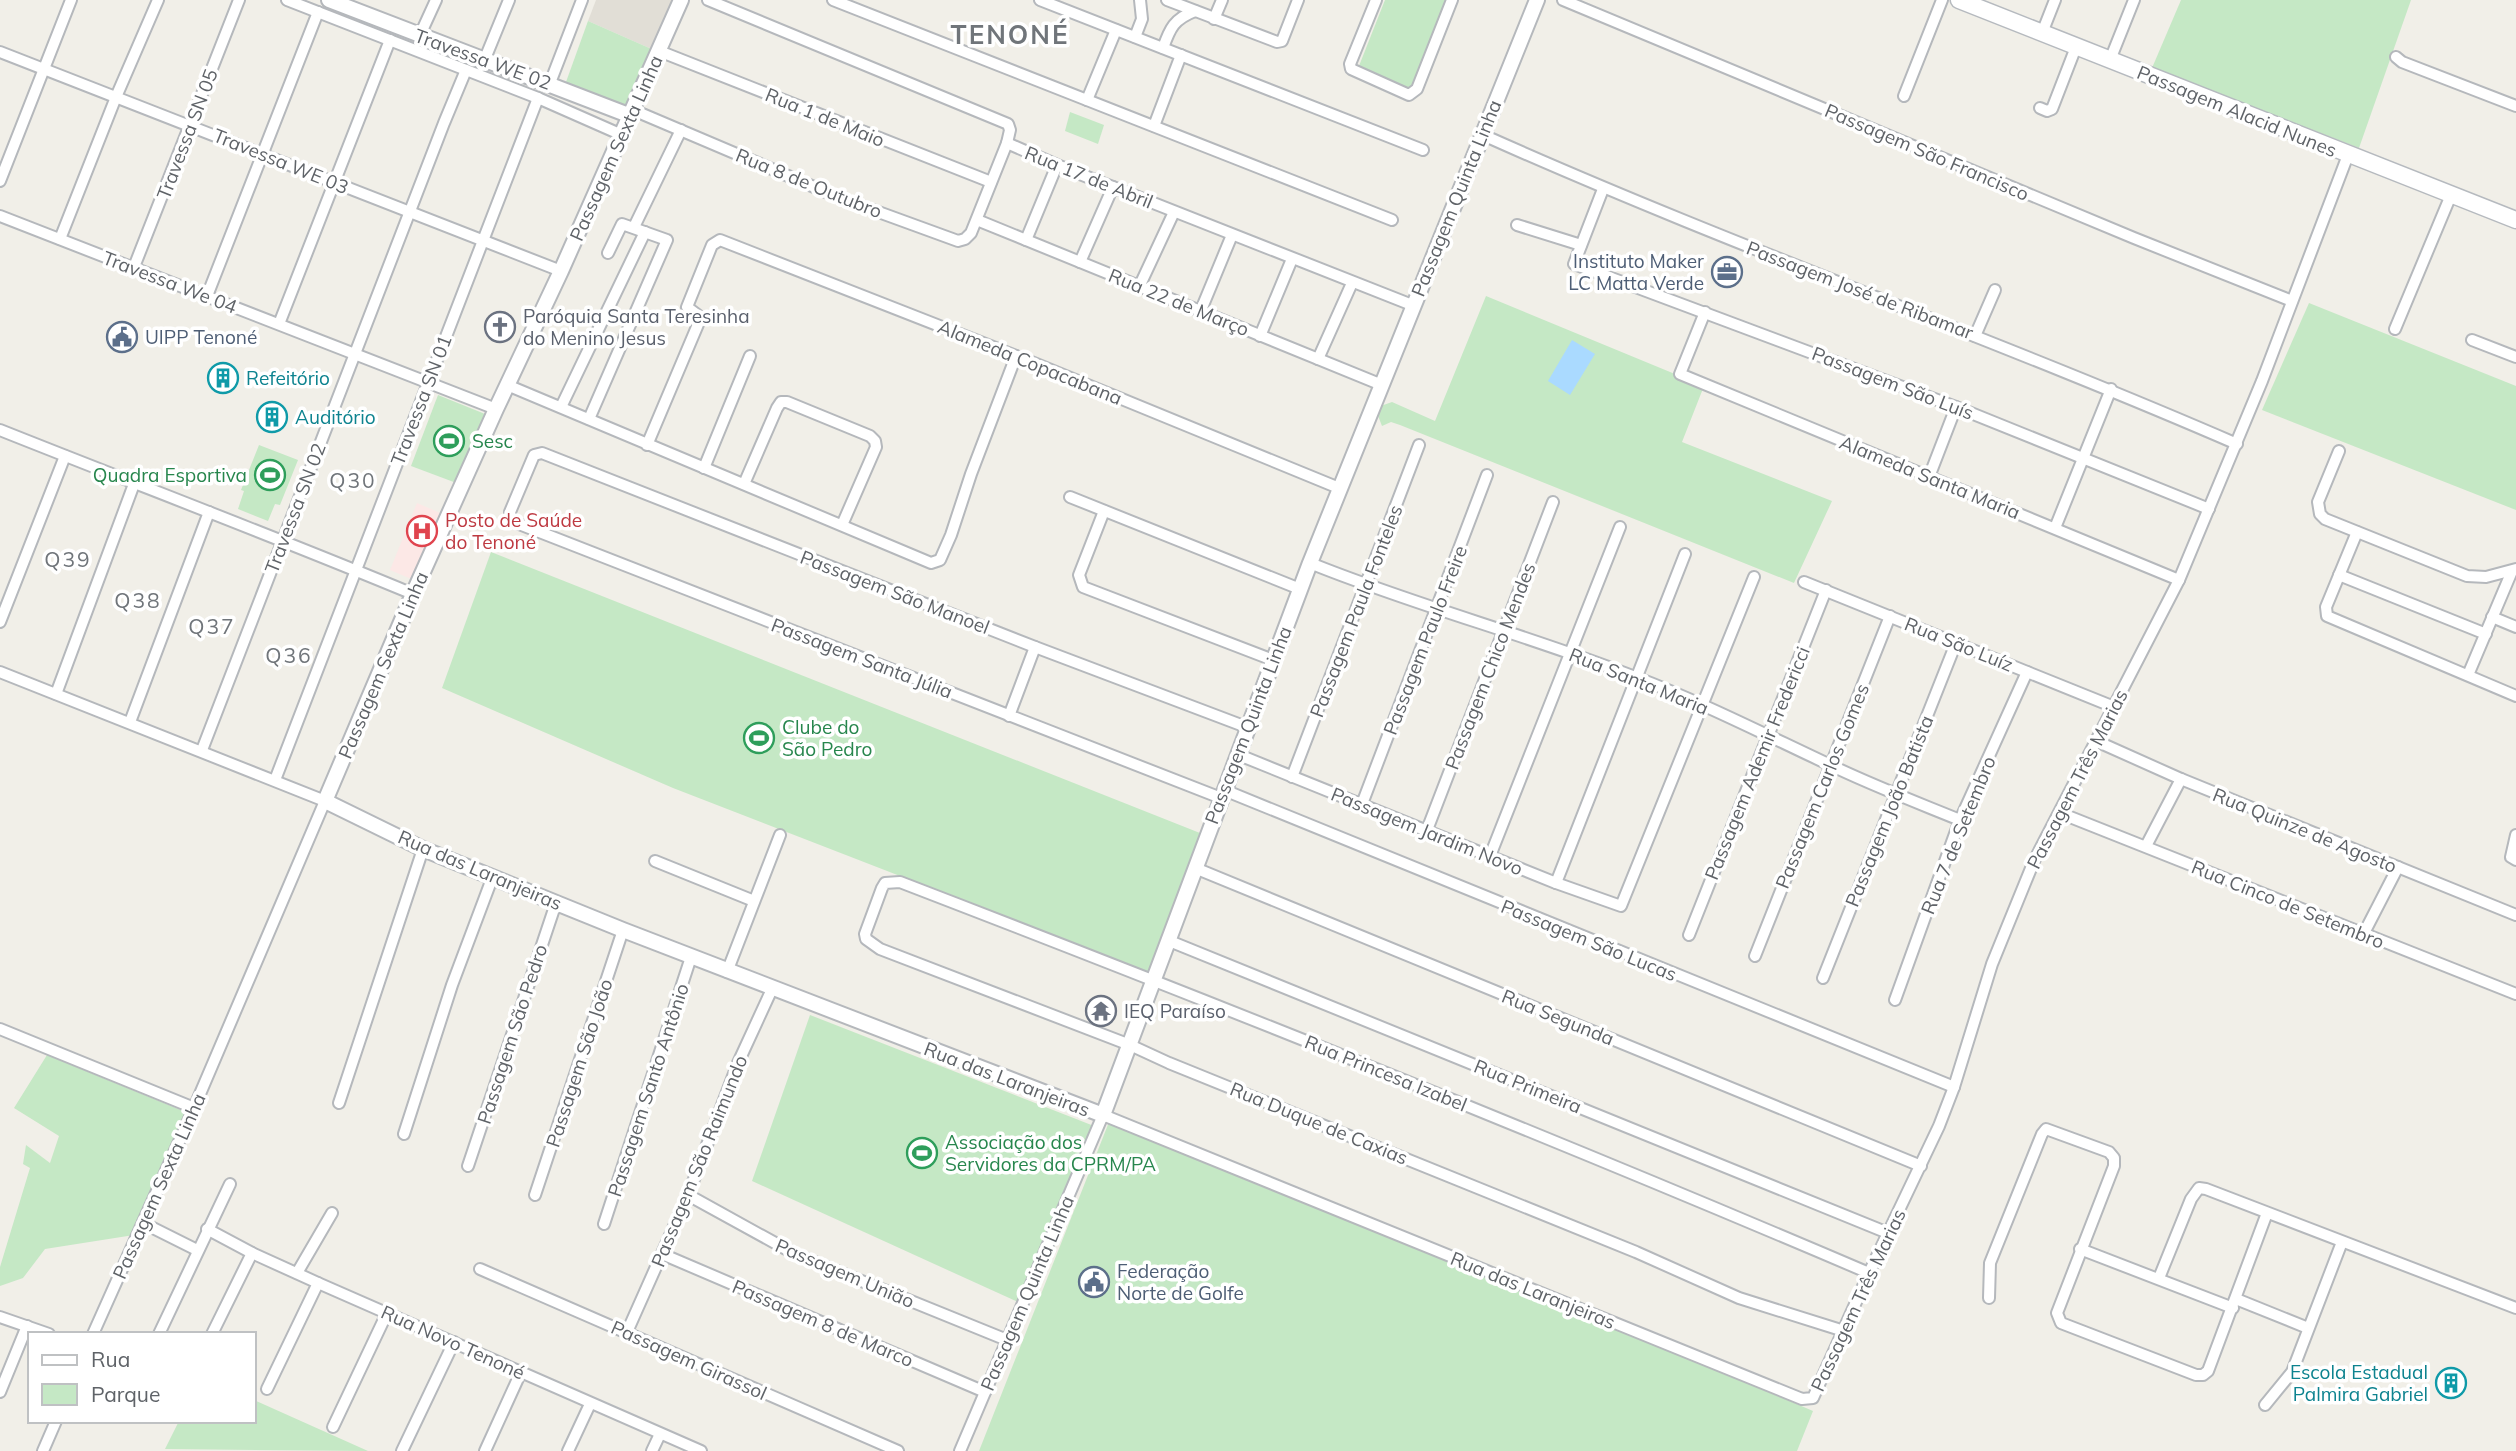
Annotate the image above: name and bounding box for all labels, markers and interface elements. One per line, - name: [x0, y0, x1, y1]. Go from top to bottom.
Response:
- district label: TENONÉ: [951, 18, 1069, 51]
- street label: Travessa WE 02: [411, 23, 555, 95]
- street label: Passagem Sexta Linha: [564, 51, 668, 245]
- street label: Passagem Alacid Nunes: [2134, 60, 2340, 162]
- street label: Travessa SN 05: [151, 66, 223, 202]
- street label: Rua 1 de Maio: [762, 82, 888, 152]
- street label: Passagem Quinta Linha: [1406, 96, 1506, 300]
- street label: Passagem São Francisco: [1821, 98, 2033, 206]
- street label: Travessa WE 03: [210, 123, 352, 199]
- street label: Rua 17 de Abril: [1021, 140, 1157, 214]
- street label: Rua 8 de Outubro: [732, 143, 886, 223]
- street label: Passagem José de Ribamar: [1743, 236, 1977, 344]
- street label: Travessa We 04: [100, 245, 240, 319]
- place label: Instituto Maker LC Matta Verde: [1568, 249, 1704, 295]
- office icon: Instituto Maker LC Matta Verde: [1710, 255, 1744, 289]
- street label: Rua 22 de Março: [1105, 263, 1253, 341]
- place label: Paróquia Santa Teresinha do Menino Jesus: [523, 304, 750, 350]
- church icon: Paróquia Santa Teresinha do Menino Jesus: [483, 310, 517, 344]
- street label: Alameda Copacabana: [934, 314, 1126, 410]
- public building icon: UIPP Tenoné: [105, 320, 139, 354]
- place label: UIPP Tenoné: [145, 325, 257, 349]
- street label: Travessa SN 01: [385, 332, 457, 468]
- street label: Passagem São Luís: [1809, 341, 1977, 425]
- building icon: Refeitório: [206, 361, 240, 395]
- place label: Refeitório: [246, 366, 330, 390]
- building icon: Auditório: [255, 400, 289, 434]
- place label: Auditório: [295, 405, 376, 429]
- sports icon: Sesc: [432, 424, 466, 458]
- place label: Sesc: [472, 429, 513, 453]
- street label: Alameda Santa Maria: [1836, 430, 2024, 524]
- street label: Travessa SN 02: [259, 440, 331, 576]
- sports icon: Quadra Esportiva: [253, 458, 287, 492]
- place label: Quadra Esportiva: [93, 463, 247, 487]
- district label: Q30: [329, 467, 377, 493]
- street label: Passagem Paula Fonteles: [1304, 501, 1408, 721]
- place label: Posto de Saúde do Tenoné: [445, 508, 582, 554]
- hospital icon: Posto de Saúde do Tenoné: [405, 514, 439, 548]
- street label: Passagem Paulo Freire: [1378, 542, 1472, 738]
- street label: Passagem São Manoel: [797, 545, 993, 639]
- district label: Q39: [44, 546, 92, 572]
- street label: Passagem Chico Mendes: [1439, 559, 1541, 773]
- street label: Passagem Sexta Linha: [333, 568, 433, 762]
- district label: Q38: [114, 587, 162, 613]
- street label: Rua São Luíz: [1901, 611, 2017, 677]
- street label: Passagem Santa Júlia: [768, 612, 956, 704]
- district label: Q37: [188, 613, 236, 639]
- street label: Passagem Quinta Linha: [1199, 623, 1297, 827]
- district label: Q36: [265, 642, 313, 668]
- street label: Rua Santa Maria: [1566, 642, 1712, 720]
- street label: Passagem Ademir Fredericci: [1699, 643, 1815, 883]
- street label: Passagem Carlos Gomes: [1770, 680, 1874, 892]
- street label: Passagem Três Marias: [2021, 685, 2133, 873]
- street label: Passagem João Batista: [1840, 712, 1938, 910]
- place label: Clube do São Pedro: [782, 715, 872, 761]
- sports icon: Clube do São Pedro: [742, 721, 776, 755]
- street label: Rua 7 de Setembro: [1915, 752, 2001, 918]
- street label: Passagem Jardim Novo: [1328, 782, 1526, 880]
- street label: Rua Quinze de Agosto: [2209, 782, 2401, 878]
- street label: Rua das Laranjeiras: [394, 825, 566, 915]
- street label: Rua Cinco de Setembro: [2188, 854, 2388, 954]
- street label: Passagem São Lucas: [1498, 894, 1680, 986]
- street label: Passagem São Pedro: [472, 941, 552, 1127]
- street label: Passagem São João: [540, 976, 618, 1150]
- street label: Passagem Santo Antônio: [602, 980, 694, 1200]
- street label: Rua Segunda: [1498, 984, 1618, 1050]
- temple icon: IEQ Paraíso: [1084, 994, 1118, 1028]
- place label: IEQ Paraíso: [1124, 999, 1226, 1023]
- street label: Rua Princesa Izabel: [1301, 1029, 1471, 1117]
- street label: Rua das Laranjeiras: [921, 1036, 1093, 1122]
- street label: Passagem São Raimundo: [646, 1052, 752, 1270]
- street label: Rua Primeira: [1471, 1054, 1585, 1118]
- street label: Rua Duque de Caxias: [1227, 1076, 1411, 1170]
- street label: Passagem Sexta Linha: [107, 1089, 211, 1283]
- place label: Associação dos Servidores da CPRM/PA: [945, 1130, 1156, 1176]
- sports icon: Associação dos Servidores da CPRM/PA: [905, 1136, 939, 1170]
- street label: Passagem Quinta Linha: [975, 1192, 1079, 1394]
- street label: Passagem Três Marias: [1805, 1205, 1911, 1395]
- street label: Passagem União: [772, 1233, 918, 1313]
- street label: Rua das Laranjeiras: [1447, 1246, 1619, 1334]
- place label: Federação Norte de Golfe: [1117, 1259, 1244, 1305]
- public building icon: Federação Norte de Golfe: [1077, 1265, 1111, 1299]
- street label: Passagem 8 de Marco: [729, 1274, 917, 1372]
- street label: Rua Novo Tenoné: [377, 1300, 529, 1384]
- street label: Passagem Girassol: [607, 1315, 771, 1405]
- legend: [28, 1332, 256, 1423]
- text: Rua: [91, 1346, 130, 1372]
- place label: Escola Estadual Palmira Gabriel: [2290, 1360, 2428, 1406]
- building icon: Escola Estadual Palmira Gabriel: [2434, 1366, 2468, 1400]
- text: Parque: [91, 1381, 160, 1407]

